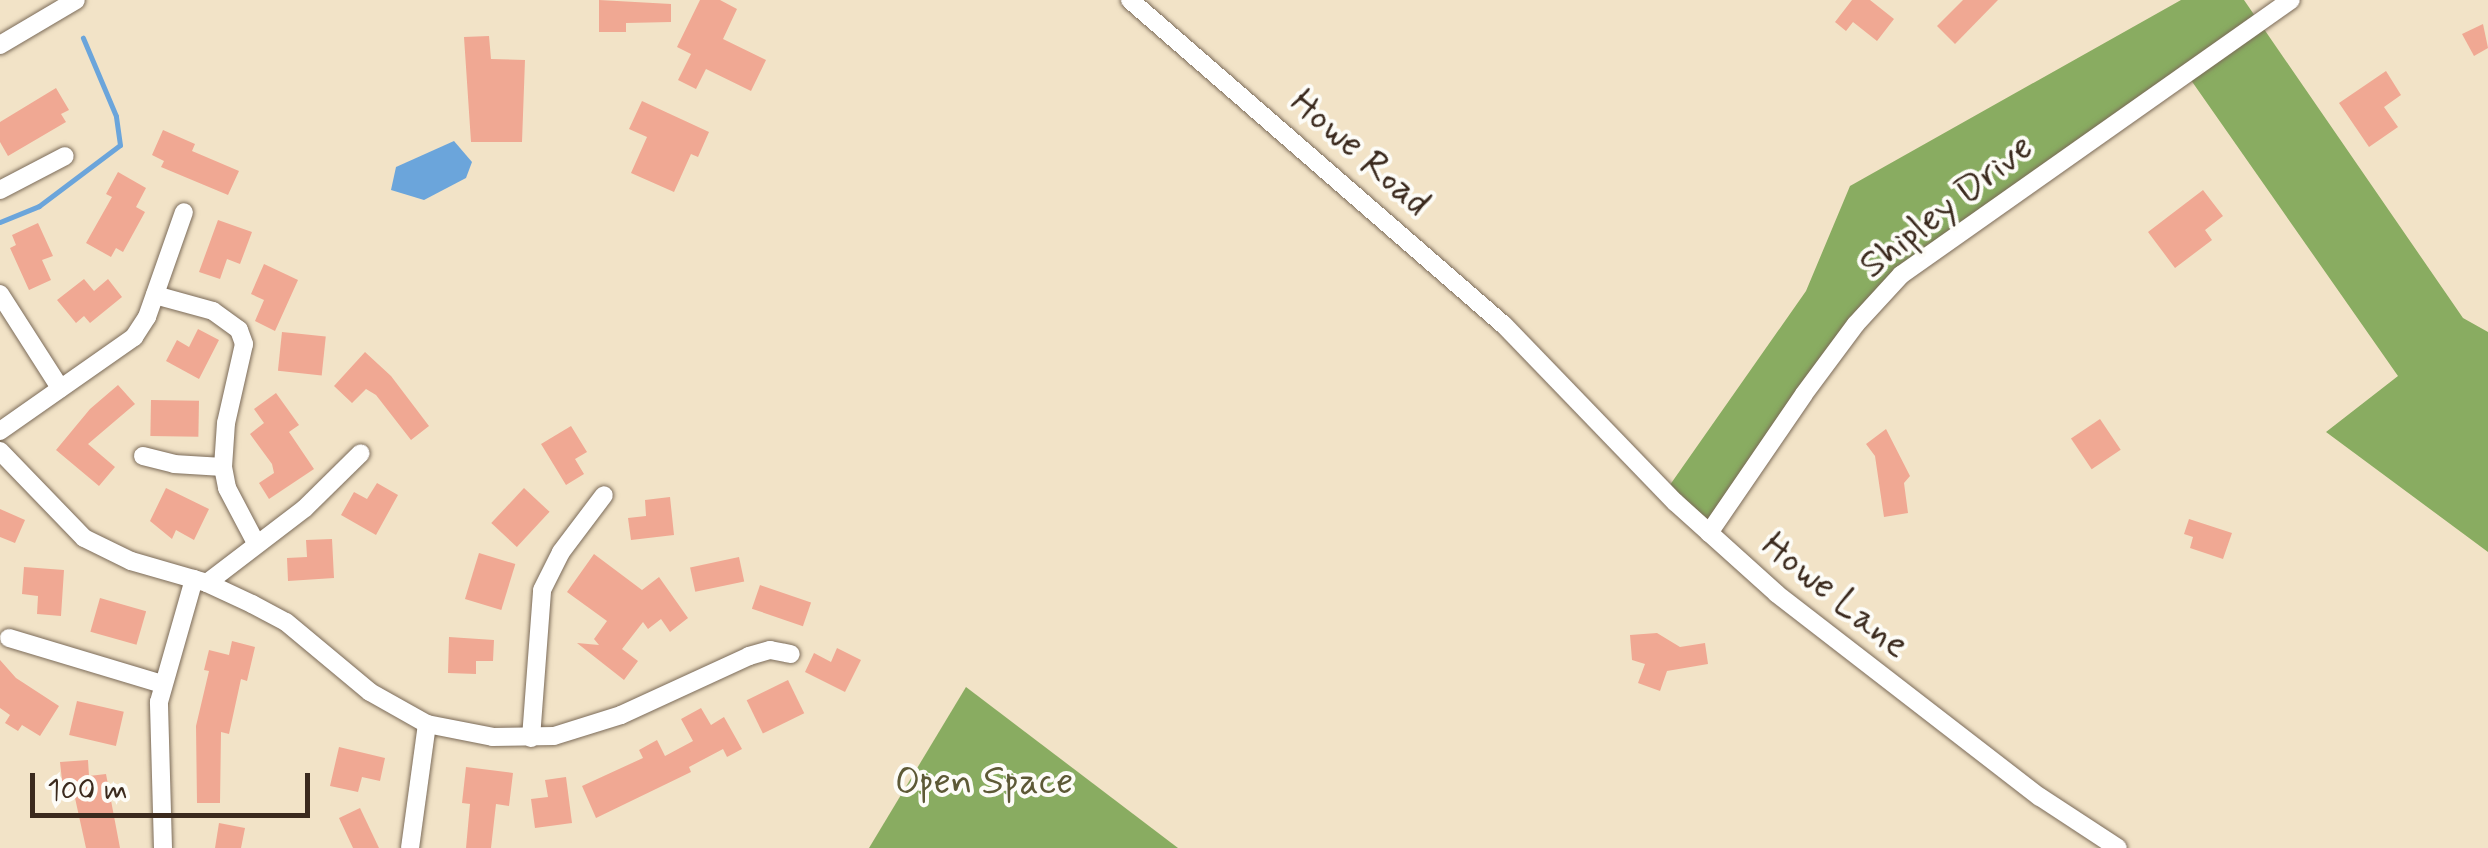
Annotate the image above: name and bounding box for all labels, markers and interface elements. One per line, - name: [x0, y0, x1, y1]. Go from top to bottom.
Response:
- street label: Howe Road: [1281, 80, 1439, 226]
- street label: Shipley Drive: [1852, 126, 2042, 288]
- street label: Howe Lane: [1753, 523, 1917, 669]
- scale bar: [35, 753, 315, 815]
- park label: Open Space: [895, 760, 1073, 806]
- text: 100 m: [47, 771, 128, 810]

